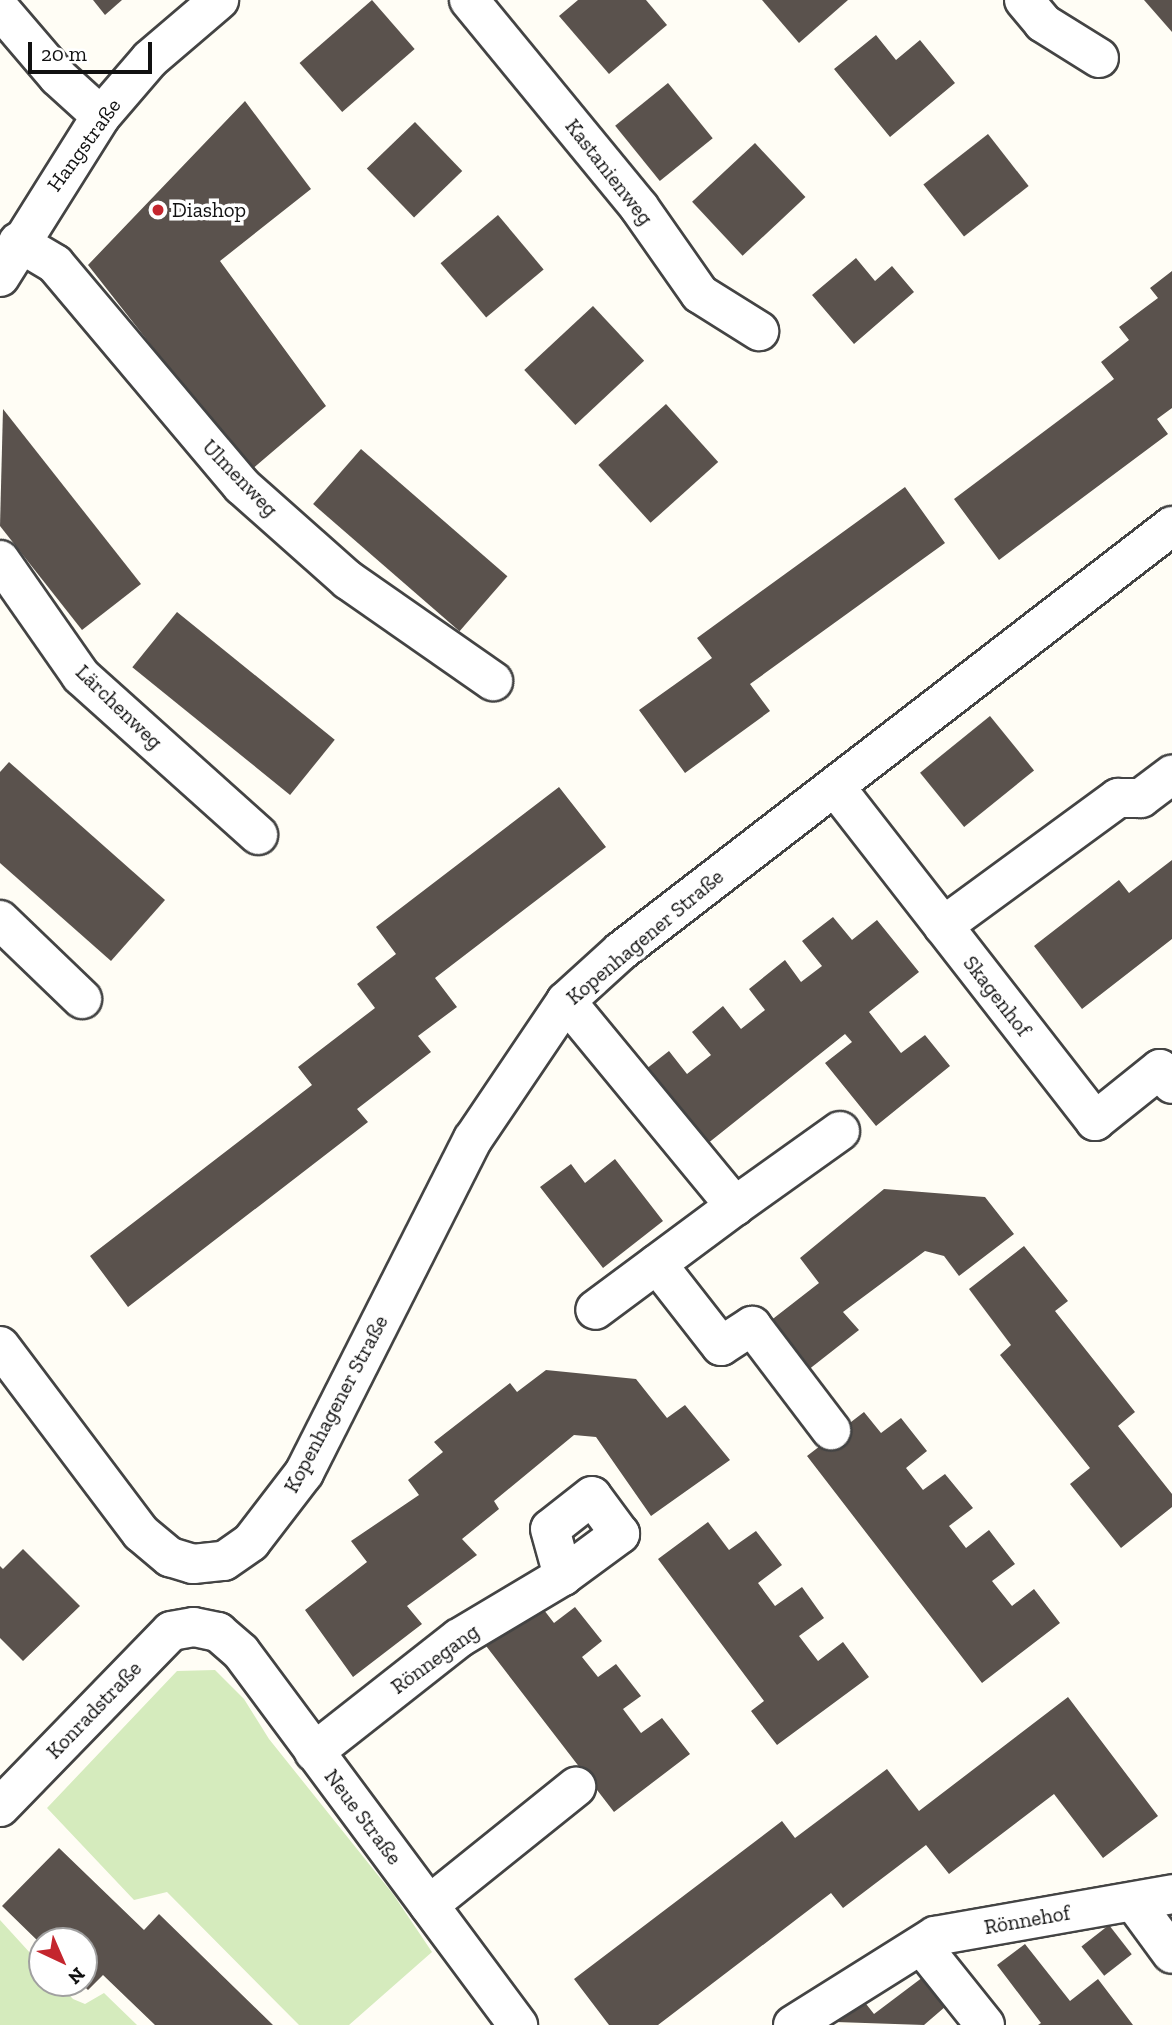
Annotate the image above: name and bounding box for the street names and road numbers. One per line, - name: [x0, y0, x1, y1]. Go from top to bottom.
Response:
- street label: Hangstraße: [42, 94, 126, 196]
- street label: Kastanienweg: [560, 114, 658, 230]
- street label: Ulmenweg: [197, 434, 283, 522]
- street label: Lärchenweg: [70, 660, 168, 754]
- street label: Kopenhagener Straße: [561, 864, 729, 1010]
- street label: Skagenhof: [958, 951, 1036, 1041]
- street label: Kopenhagener Straße: [278, 1311, 394, 1497]
- street label: Rönnegang: [386, 1619, 484, 1699]
- street label: Konradstraße: [41, 1656, 147, 1764]
- street label: Neue Straße: [319, 1764, 407, 1870]
- street label: Rönnehof: [982, 1900, 1072, 1940]

